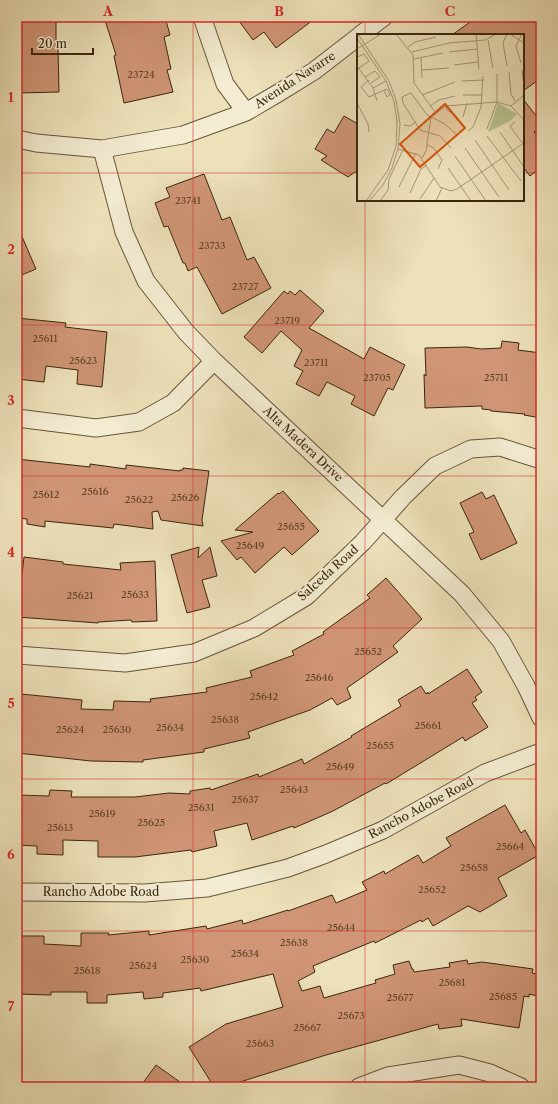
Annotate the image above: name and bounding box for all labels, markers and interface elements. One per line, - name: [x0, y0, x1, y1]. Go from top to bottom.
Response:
- text: A: [102, 3, 114, 19]
- text: B: [274, 3, 284, 19]
- text: C: [445, 3, 455, 19]
- scale bar: [32, 30, 93, 56]
- inset map: [357, 34, 524, 201]
- text: 20 m: [38, 36, 67, 51]
- street label: Avenida Navarre: [251, 48, 338, 112]
- house number: 23724: [127, 68, 155, 81]
- text: 1: [8, 89, 14, 105]
- house number: 23741: [175, 194, 202, 207]
- house number: 23733: [198, 239, 226, 252]
- text: 2: [7, 241, 15, 257]
- house number: 23727: [232, 280, 259, 293]
- house number: 23719: [274, 314, 300, 327]
- house number: 25611: [32, 332, 59, 345]
- house number: 25623: [69, 354, 97, 367]
- house number: 23711: [304, 356, 329, 369]
- house number: 23705: [363, 371, 391, 384]
- house number: 25711: [484, 371, 509, 384]
- text: 3: [7, 392, 15, 408]
- street label: Alta Madera Drive: [259, 402, 347, 485]
- house number: 25616: [81, 485, 109, 498]
- house number: 25612: [33, 488, 60, 501]
- house number: 25626: [171, 491, 199, 504]
- house number: 25622: [125, 493, 154, 506]
- house number: 25655: [277, 520, 305, 533]
- house number: 25649: [236, 539, 264, 552]
- street label: Salceda Road: [294, 541, 362, 604]
- text: 4: [7, 544, 15, 560]
- house number: 25633: [121, 588, 149, 601]
- house number: 25621: [67, 589, 94, 602]
- house number: 25652: [354, 645, 382, 658]
- house number: 25646: [305, 671, 333, 684]
- house number: 25642: [250, 690, 279, 703]
- text: 5: [7, 695, 15, 711]
- house number: 25638: [211, 713, 239, 726]
- house number: 25661: [414, 719, 442, 732]
- house number: 25634: [156, 721, 184, 734]
- house number: 25624: [56, 723, 84, 736]
- house number: 25630: [103, 723, 131, 736]
- house number: 25655: [366, 739, 394, 752]
- house number: 25649: [326, 760, 354, 773]
- street label: Rancho Adobe Road: [366, 773, 476, 842]
- house number: 25643: [280, 783, 308, 796]
- house number: 25637: [231, 793, 259, 806]
- house number: 25631: [188, 801, 215, 814]
- house number: 25619: [88, 807, 116, 820]
- house number: 25625: [137, 816, 165, 829]
- house number: 25613: [47, 821, 73, 834]
- house number: 25664: [496, 840, 525, 853]
- text: 6: [7, 846, 15, 862]
- house number: 25658: [460, 861, 488, 874]
- house number: 25652: [418, 883, 446, 896]
- street label: Rancho Adobe Road: [43, 884, 160, 899]
- house number: 25644: [327, 921, 356, 934]
- house number: 25638: [280, 936, 308, 949]
- house number: 25634: [231, 947, 259, 960]
- house number: 25630: [181, 953, 209, 966]
- house number: 25624: [129, 959, 157, 972]
- house number: 25618: [73, 964, 101, 977]
- house number: 25681: [438, 976, 466, 989]
- house number: 25685: [489, 990, 517, 1003]
- house number: 25677: [387, 991, 413, 1004]
- text: 7: [8, 998, 15, 1014]
- house number: 25673: [337, 1009, 365, 1022]
- house number: 25667: [293, 1021, 321, 1034]
- house number: 25663: [246, 1037, 274, 1050]

